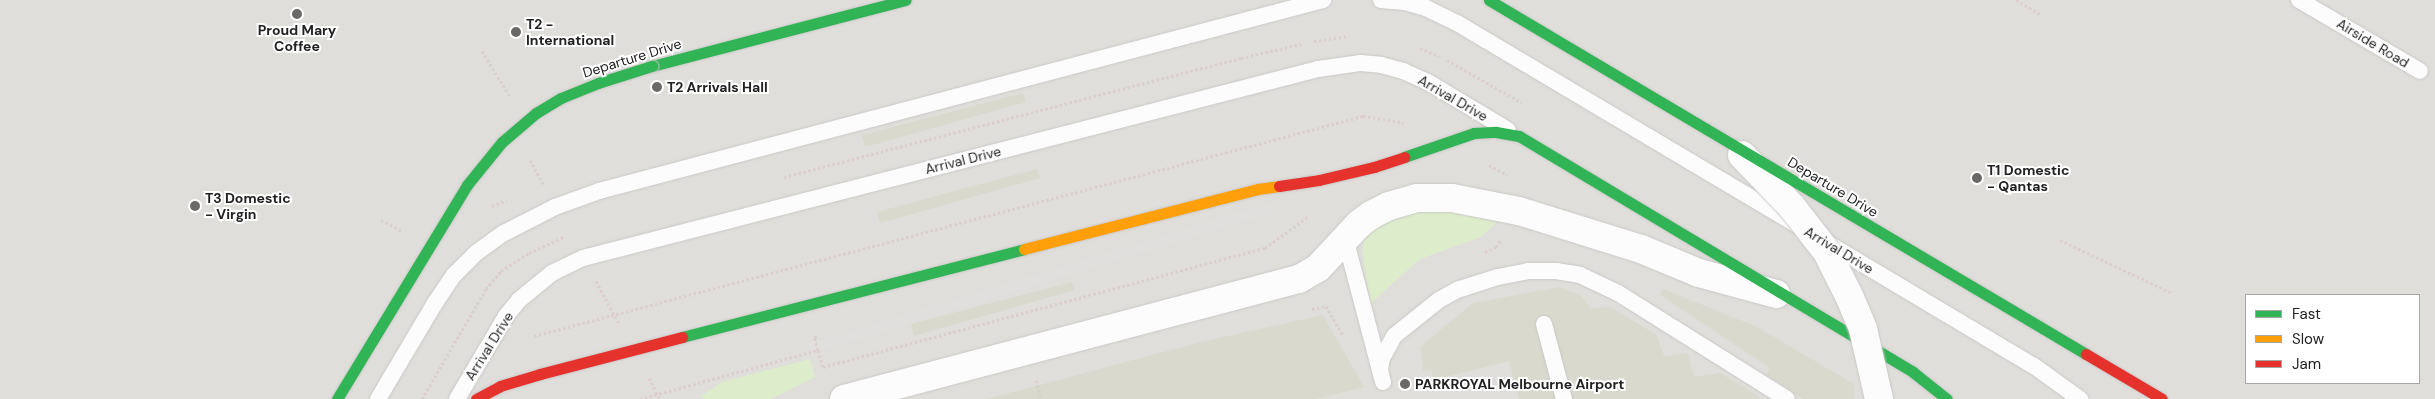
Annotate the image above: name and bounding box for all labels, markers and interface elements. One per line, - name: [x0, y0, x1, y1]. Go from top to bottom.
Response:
- marker: Proud Mary Coffee: [291, 8, 303, 20]
- street label: Airside Road: [2334, 15, 2412, 71]
- place label: T2 - International: [526, 16, 614, 48]
- place label: Proud Mary Coffee: [258, 22, 336, 54]
- marker: T2 - International: [510, 26, 522, 38]
- street label: Departure Drive: [581, 35, 683, 81]
- street label: Arrival Drive: [1415, 71, 1491, 125]
- place label: T2 Arrivals Hall: [667, 79, 768, 95]
- marker: T2 Arrivals Hall: [651, 81, 663, 93]
- street label: Arrival Drive: [923, 142, 1003, 178]
- street label: Departure Drive: [1785, 153, 1881, 221]
- place label: T1 Domestic - Qantas: [1987, 162, 2069, 194]
- marker: T1 Domestic - Qantas: [1971, 172, 1983, 184]
- place label: T3 Domestic - Virgin: [205, 190, 291, 222]
- marker: T3 Domestic - Virgin: [189, 200, 201, 212]
- street label: Arrival Drive: [1801, 223, 1877, 277]
- legend: [2245, 294, 2420, 384]
- text: Fast: [2292, 304, 2321, 324]
- street label: Arrival Drive: [461, 309, 517, 383]
- text: Slow: [2292, 329, 2324, 349]
- text: Jam: [2292, 354, 2321, 374]
- place label: PARKROYAL Melbourne Airport: [1415, 376, 1624, 392]
- marker: PARKROYAL Melbourne Airport: [1399, 378, 1411, 390]

